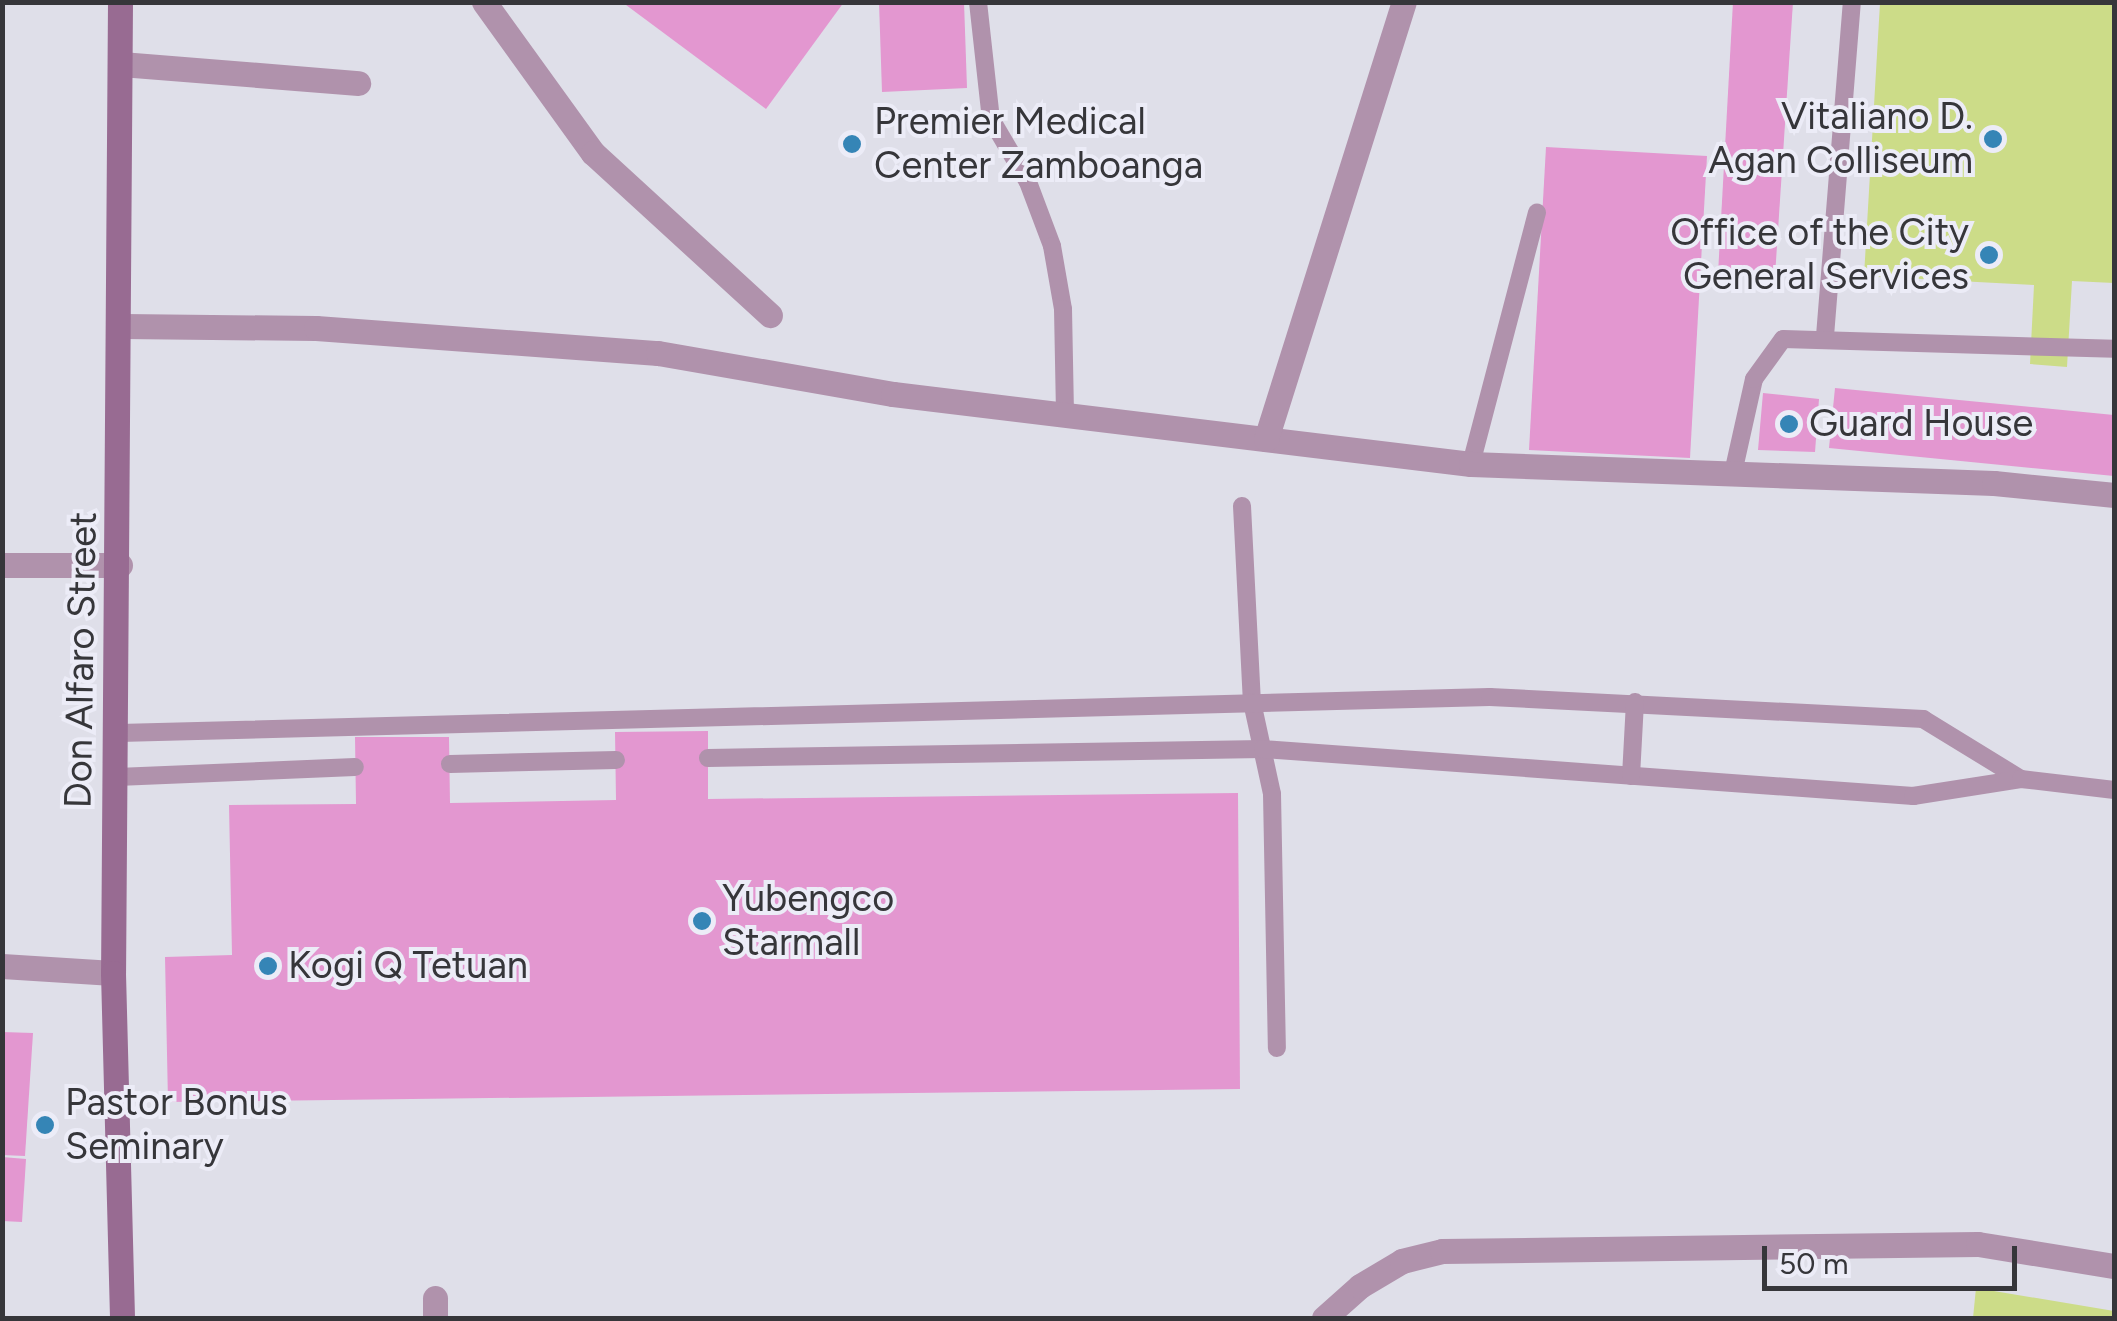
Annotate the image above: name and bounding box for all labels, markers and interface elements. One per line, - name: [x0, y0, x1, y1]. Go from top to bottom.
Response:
- place label: Vitaliano D. Agan Colliseum: [1708, 94, 1973, 183]
- place label: Premier Medical Center Zamboanga: [874, 99, 1203, 188]
- marker: Vitaliano D. Agan Colliseum: [1982, 128, 2004, 150]
- marker: Premier Medical Center Zamboanga: [839, 131, 865, 157]
- place label: Office of the City General Services: [1670, 210, 1969, 300]
- marker: Office of the City General Services: [1978, 244, 2000, 266]
- place label: Guard House: [1809, 401, 2033, 447]
- marker: Guard House: [1778, 413, 1800, 435]
- street label: Don Alfaro Street: [56, 511, 106, 809]
- place label: Yubengco Starmall: [722, 876, 894, 966]
- marker: Yubengco Starmall: [691, 910, 713, 932]
- place label: Kogi Q Tetuan: [288, 943, 528, 989]
- marker: Kogi Q Tetuan: [257, 955, 279, 977]
- place label: Pastor Bonus Seminary: [65, 1080, 288, 1170]
- marker: Pastor Bonus Seminary: [34, 1114, 56, 1136]
- scale bar: [1767, 1226, 2022, 1288]
- text: 50 m: [1779, 1245, 1848, 1282]

